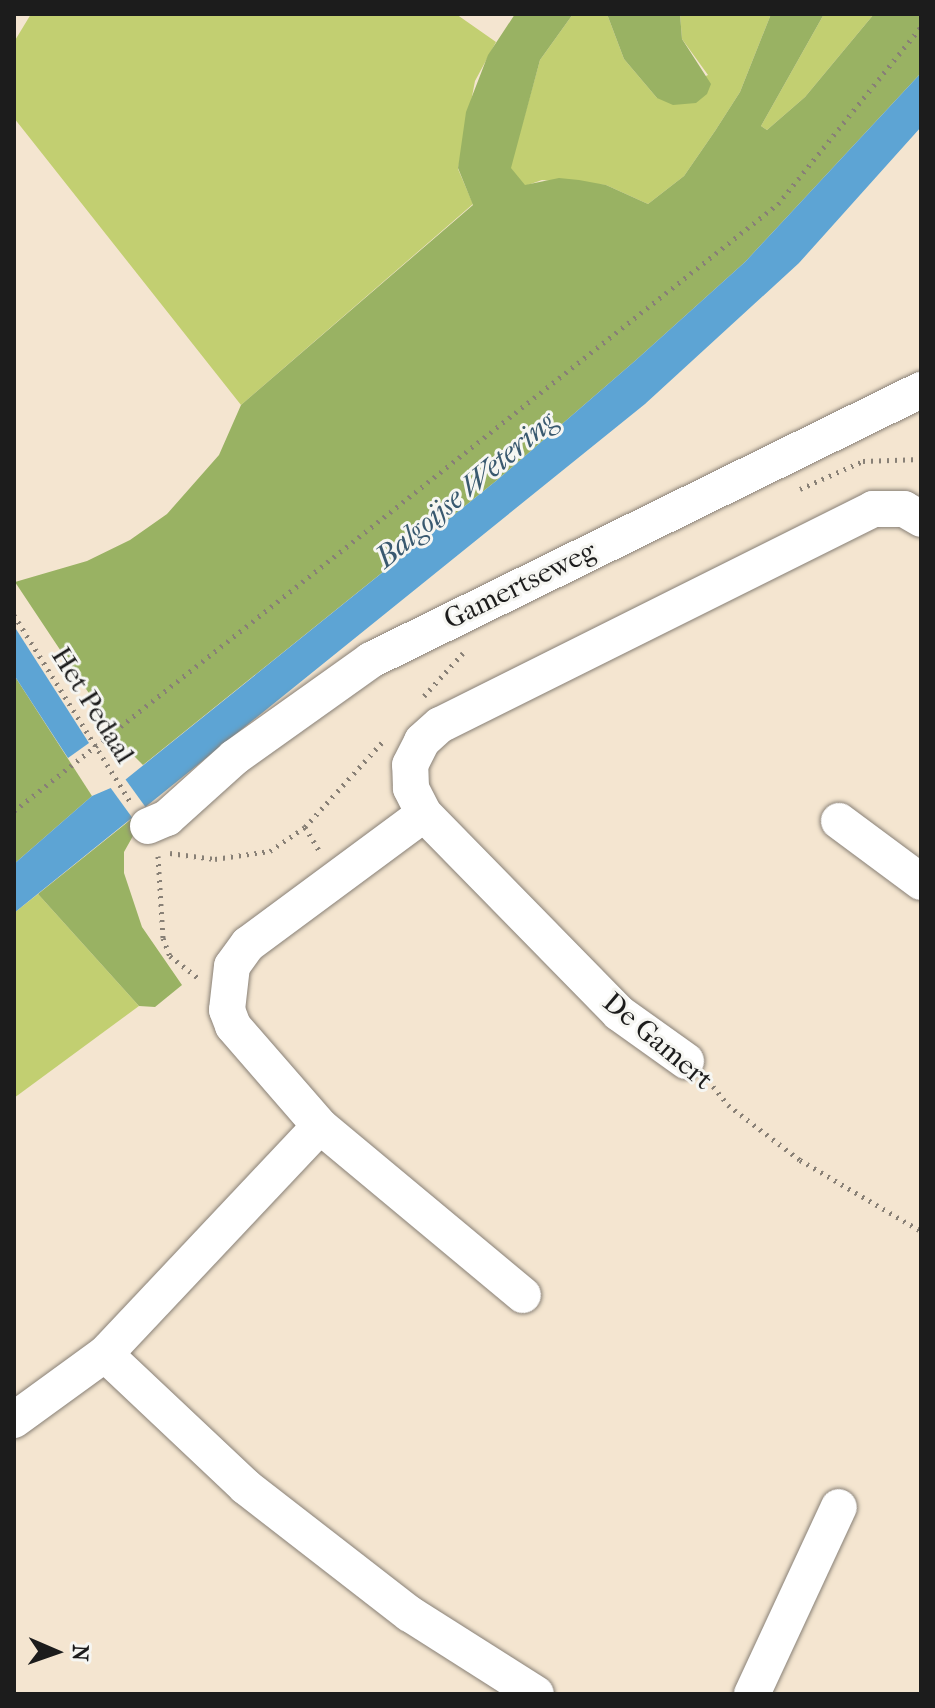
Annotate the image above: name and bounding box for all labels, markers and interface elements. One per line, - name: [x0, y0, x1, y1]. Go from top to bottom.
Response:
- water label: Balgoijse Wetering: [368, 404, 564, 576]
- street label: Gamertseweg: [439, 534, 601, 636]
- street label: Het Pedaal: [44, 641, 142, 769]
- street label: De Gamert: [596, 985, 720, 1097]
- north arrow: [16, 1612, 96, 1692]
- text: N: [67, 1644, 93, 1662]

